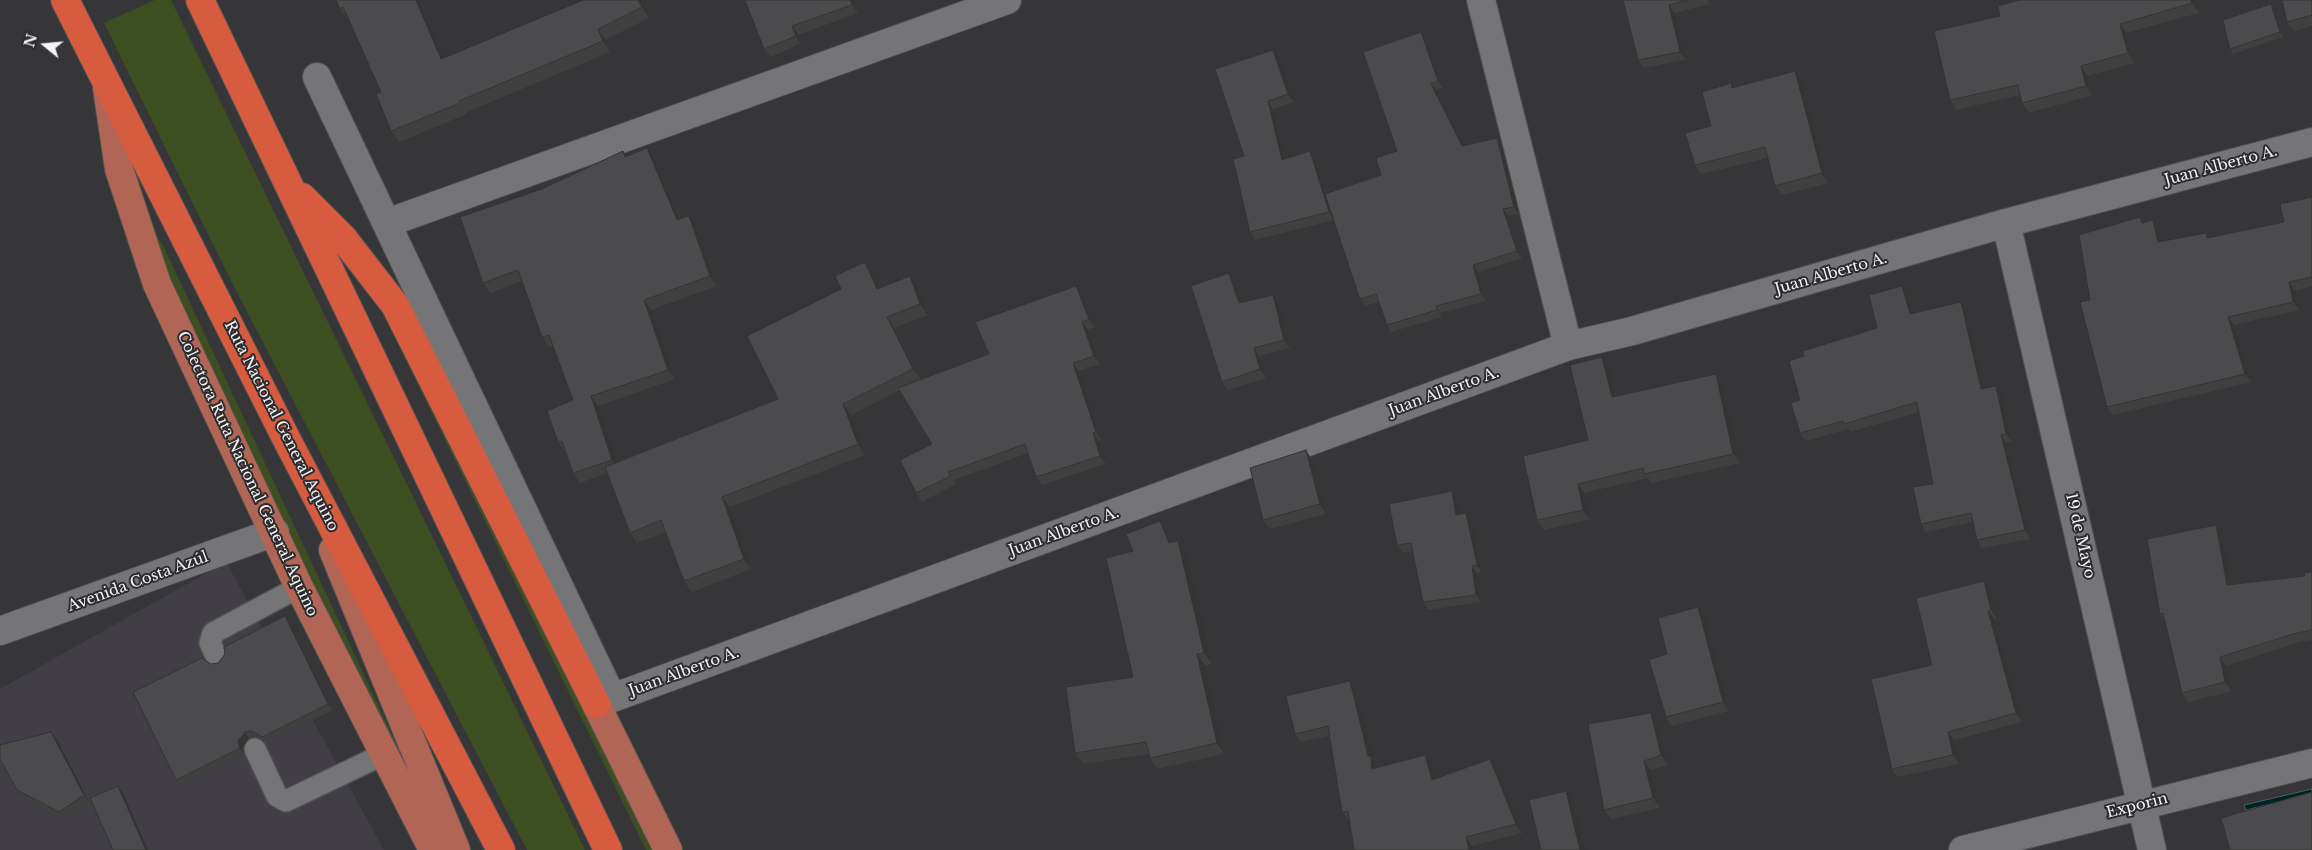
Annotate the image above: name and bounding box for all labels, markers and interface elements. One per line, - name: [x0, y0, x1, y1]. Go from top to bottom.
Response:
- north arrow: [20, 20, 70, 70]
- text: N: [20, 32, 41, 50]
- street label: Juan Alberto A.: [2163, 142, 2279, 190]
- street label: Juan Alberto A.: [1773, 249, 1889, 299]
- street label: Ruta Nacional General Aquino: [220, 318, 342, 534]
- street label: Colectora Ruta Nacional General Aquino: [173, 329, 321, 619]
- street label: Juan Alberto A.: [1386, 364, 1502, 420]
- street label: 19 de Mayo: [2061, 492, 2099, 580]
- street label: Juan Alberto A.: [1006, 504, 1122, 560]
- street label: Avenida Costa Azúl: [65, 548, 211, 616]
- street label: Juan Alberto A.: [626, 644, 742, 700]
- street label: Exporin: [2104, 790, 2170, 822]

